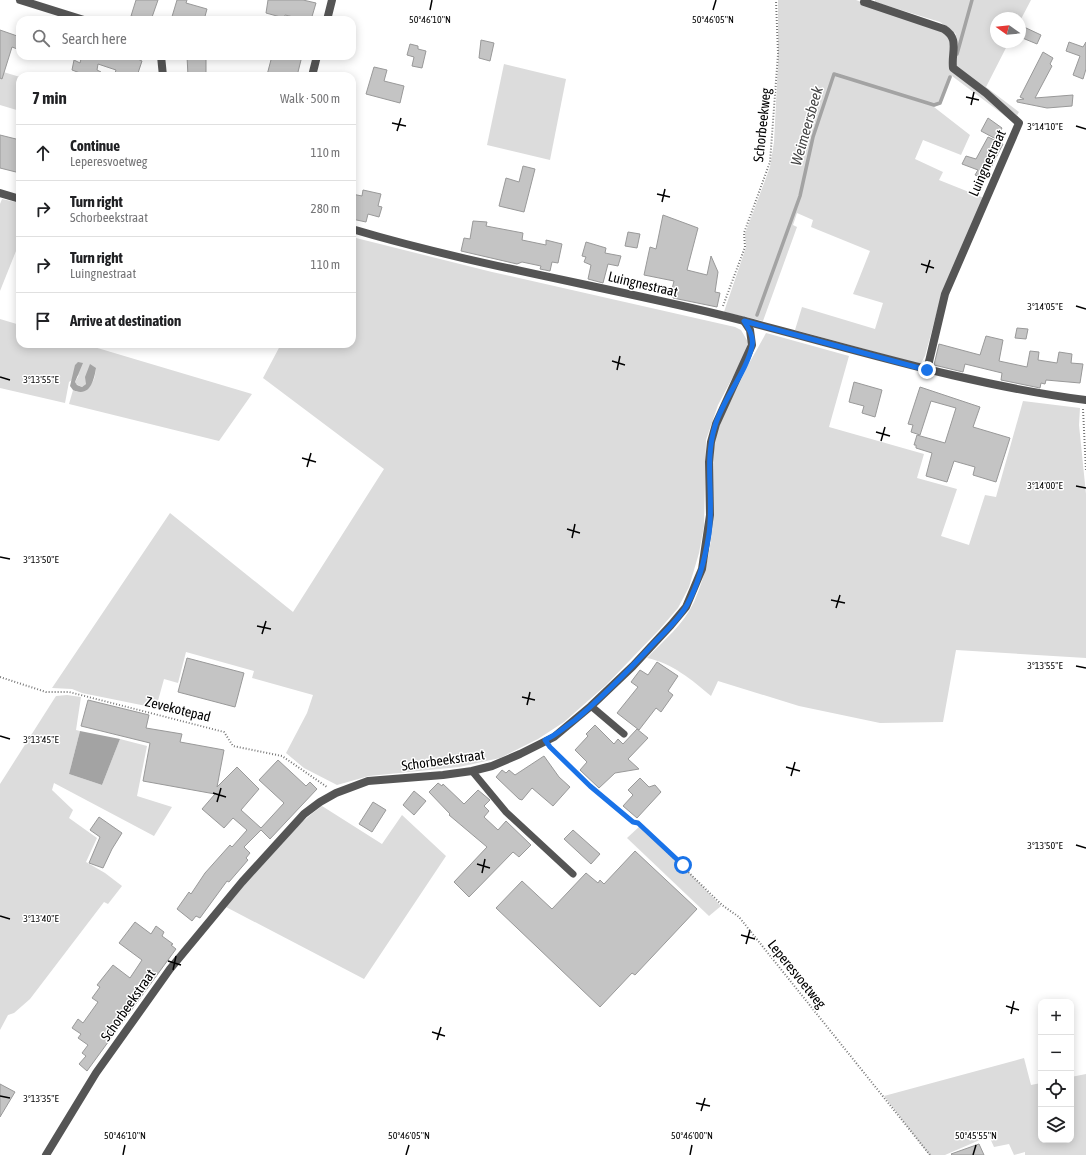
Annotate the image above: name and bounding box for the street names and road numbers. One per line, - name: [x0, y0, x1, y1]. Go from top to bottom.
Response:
- street label: Schorbeekweg: [750, 87, 774, 163]
- street label: Luingnestraat: [965, 127, 1009, 199]
- street label: Luingnestraat: [606, 268, 680, 300]
- street label: Zevekotepad: [144, 693, 212, 725]
- street label: Schorbeekstraat: [400, 746, 486, 774]
- street label: Leperesvoetweg: [765, 937, 829, 1011]
- street label: Schorbeekstraat: [97, 966, 159, 1044]

